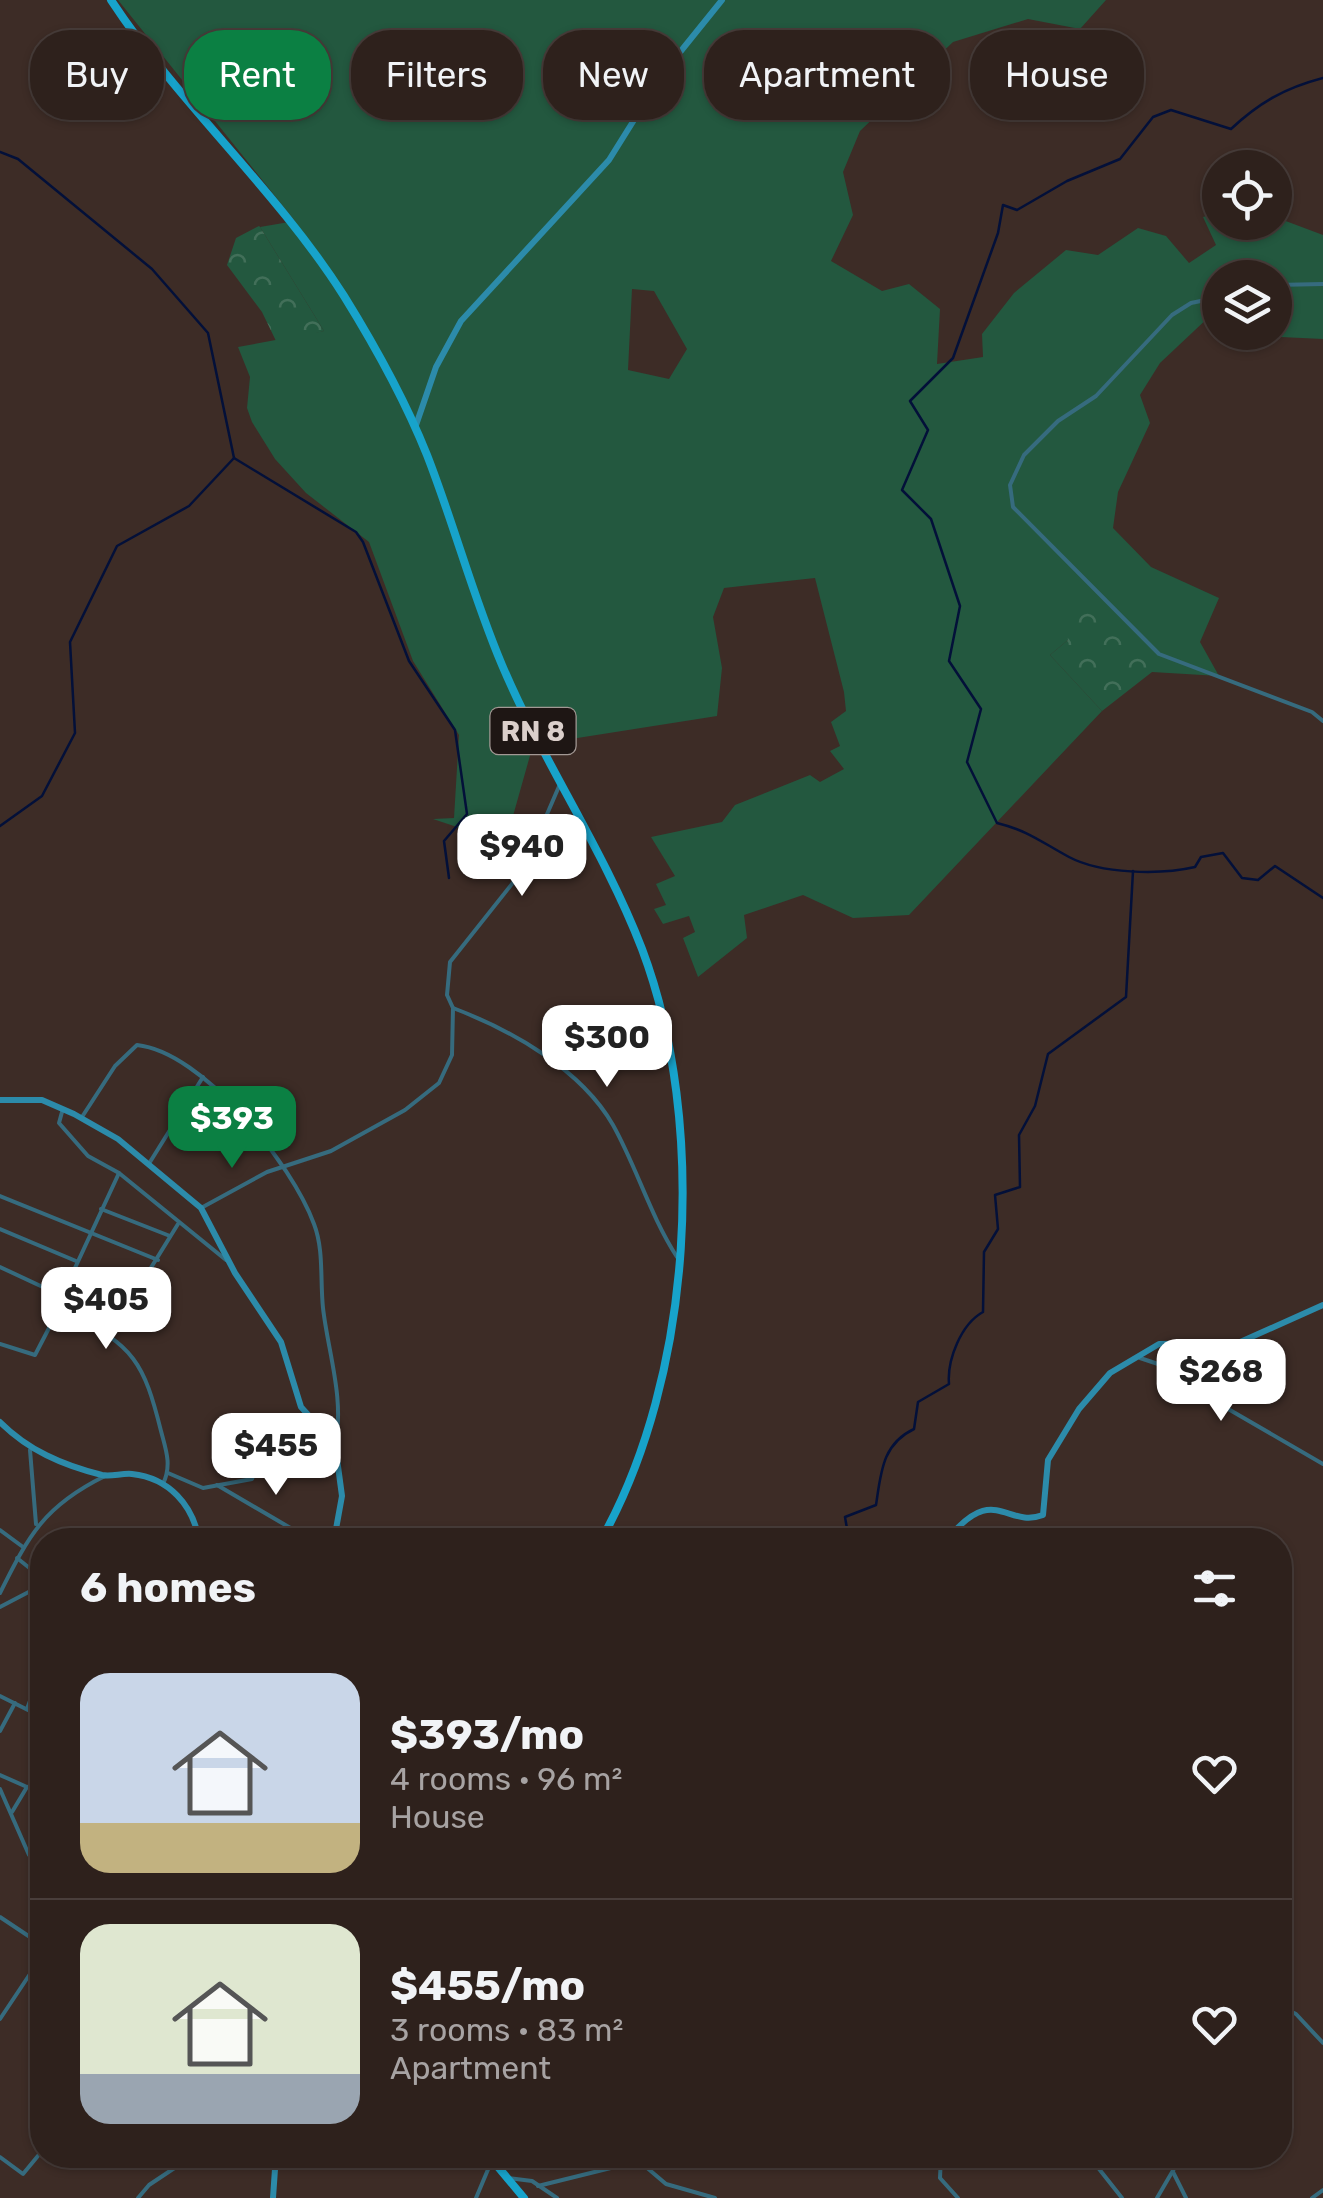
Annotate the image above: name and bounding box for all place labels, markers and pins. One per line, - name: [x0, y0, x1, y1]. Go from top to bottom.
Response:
- pin: $940: [463, 814, 581, 899]
- pin: $300: [548, 1005, 666, 1090]
- pin: $393: [173, 1086, 291, 1171]
- pin: $405: [47, 1267, 165, 1352]
- pin: $268: [1162, 1339, 1280, 1424]
- pin: $455: [217, 1413, 335, 1498]

